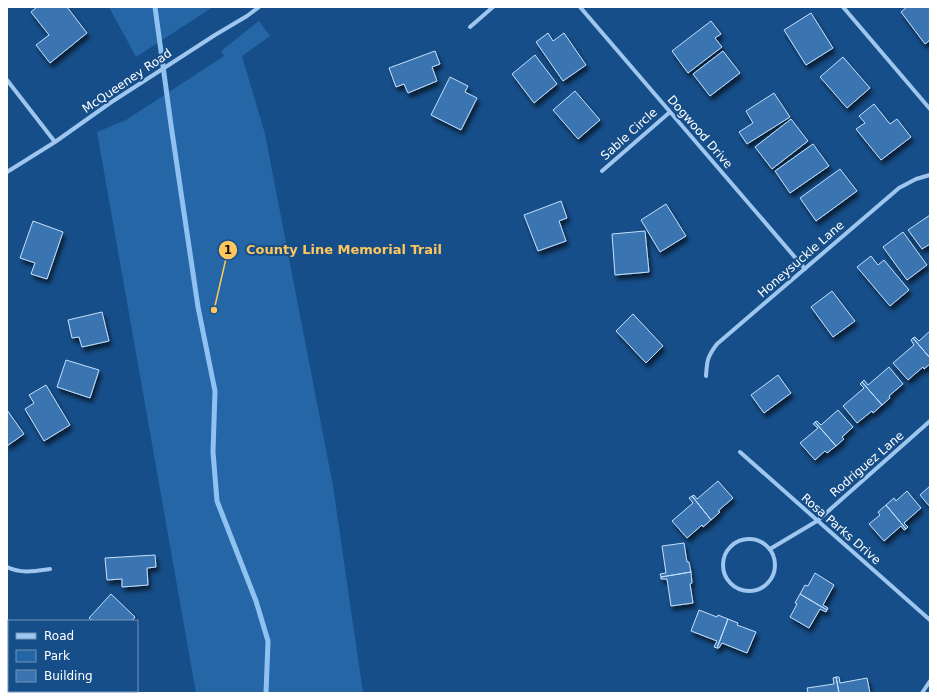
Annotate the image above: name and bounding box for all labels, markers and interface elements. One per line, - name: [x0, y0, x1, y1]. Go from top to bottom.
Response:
- street label: McQueeney Road: [80, 46, 174, 116]
- street label: Dogwood Drive: [664, 93, 736, 171]
- street label: Sable Circle: [598, 105, 660, 163]
- street label: Honeysuckle Lane: [755, 218, 847, 300]
- callout: County Line Memorial Trail: [218, 237, 450, 262]
- text: County Line Memorial Trail: [246, 242, 442, 257]
- text: 1: [224, 243, 232, 257]
- street label: Rodriguez Lane: [827, 428, 907, 500]
- street label: Rosa Parks Drive: [798, 491, 884, 567]
- legend: [8, 620, 138, 692]
- text: Road: [44, 629, 74, 643]
- text: Park: [44, 649, 70, 663]
- text: Building: [44, 669, 93, 683]

